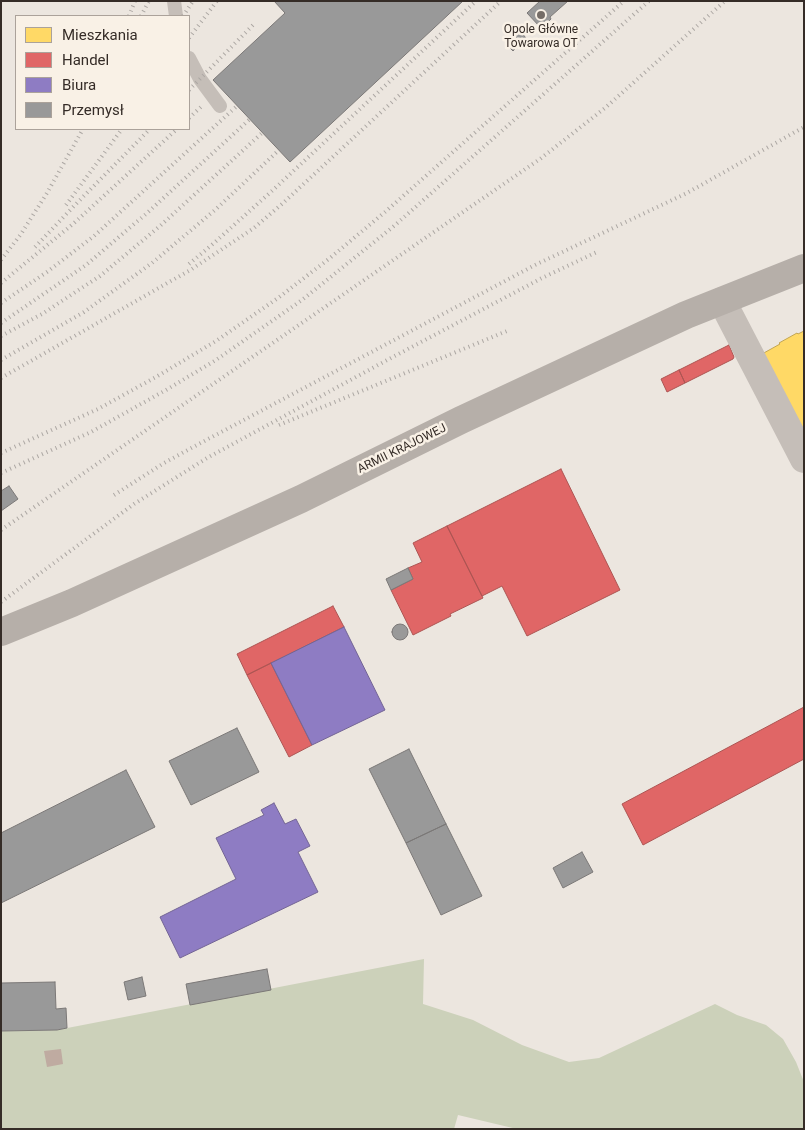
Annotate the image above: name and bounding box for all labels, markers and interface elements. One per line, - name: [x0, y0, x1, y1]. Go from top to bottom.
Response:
- marker: Opole Główne Towarowa OT: [535, 9, 547, 21]
- legend: [15, 15, 190, 130]
- place label: Opole Główne Towarowa OT: [504, 23, 578, 51]
- text: Mieszkania: [62, 26, 138, 44]
- text: Handel: [62, 51, 109, 69]
- text: Biura: [62, 76, 96, 94]
- text: Przemysł: [62, 101, 124, 119]
- street label: ARMII KRAJOWEJ: [355, 421, 449, 477]

